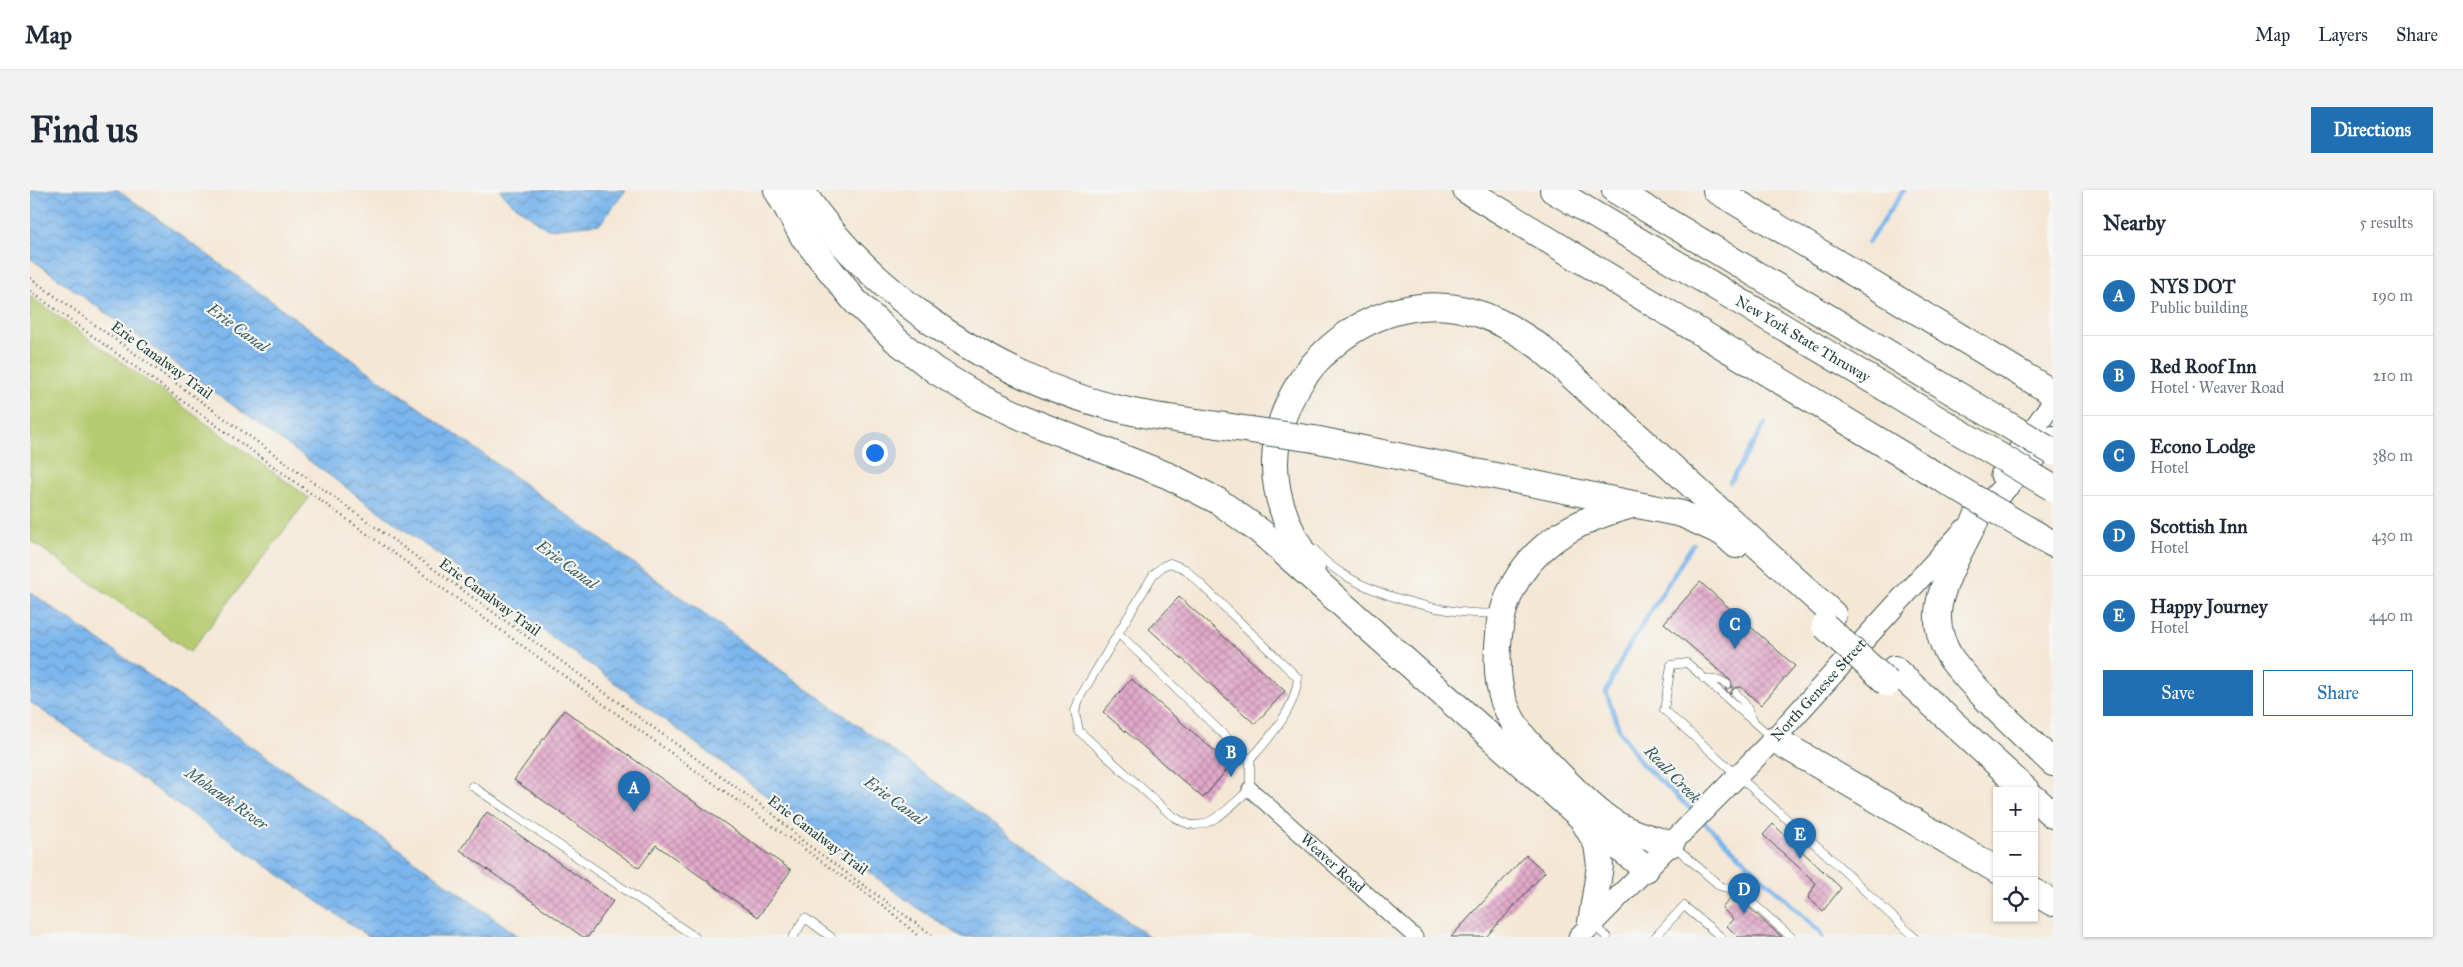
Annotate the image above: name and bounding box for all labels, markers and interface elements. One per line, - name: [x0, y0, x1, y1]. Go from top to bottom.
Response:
- text: Map: [25, 20, 72, 50]
- text: Map: [2255, 24, 2290, 46]
- text: Layers: [2318, 24, 2368, 46]
- text: Share: [2396, 24, 2438, 46]
- button: Directions: [2311, 107, 2433, 153]
- text: Find us: [30, 109, 138, 152]
- text: Nearby: [2103, 210, 2166, 236]
- text: 5 results: [2359, 213, 2413, 232]
- text: NYS DOT: [2150, 275, 2236, 298]
- text: A: [2114, 286, 2124, 305]
- text: 190 m: [2372, 286, 2413, 305]
- street label: New York State Thruway: [1732, 292, 1875, 387]
- water label: Erie Canal: [203, 298, 273, 357]
- text: Public building: [2150, 298, 2248, 317]
- street label: Erie Canalway Trail: [108, 317, 217, 403]
- text: Red Roof Inn: [2150, 355, 2257, 378]
- text: B: [2114, 366, 2124, 385]
- text: 210 m: [2373, 366, 2413, 385]
- text: Hotel · Weaver Road: [2150, 378, 2284, 397]
- text: Econo Lodge: [2150, 435, 2256, 458]
- your location: [862, 440, 888, 466]
- text: C: [2114, 446, 2124, 465]
- text: 380 m: [2372, 446, 2413, 465]
- text: Hotel: [2150, 458, 2188, 477]
- text: Scottish Inn: [2150, 515, 2248, 538]
- text: D: [2113, 526, 2125, 545]
- text: 430 m: [2371, 526, 2413, 545]
- water label: Erie Canal: [532, 535, 602, 594]
- text: Hotel: [2150, 538, 2188, 557]
- street label: Erie Canalway Trail: [436, 554, 545, 640]
- text: Happy Journey: [2150, 595, 2268, 618]
- text: E: [2113, 606, 2125, 625]
- text: 440 m: [2369, 606, 2413, 625]
- pin: C: [1719, 608, 1751, 649]
- text: Hotel: [2150, 618, 2188, 637]
- street label: North Genesee Street: [1767, 634, 1870, 745]
- button: Save: [2103, 670, 2253, 716]
- button: Share: [2263, 670, 2413, 716]
- pin: B: [1215, 736, 1247, 777]
- water label: Reall Creek: [1640, 741, 1705, 807]
- water label: Mohawk River: [180, 762, 273, 835]
- pin: A: [618, 771, 650, 812]
- water label: Erie Canal: [860, 771, 930, 830]
- map controls: [1993, 787, 2038, 922]
- button: +: [1993, 787, 2038, 832]
- street label: Erie Canalway Trail: [764, 791, 873, 879]
- pin: E: [1784, 818, 1816, 859]
- street label: Weaver Road: [1297, 830, 1369, 897]
- button: −: [1993, 832, 2038, 877]
- pin: D: [1728, 873, 1760, 914]
- button: locate: [1993, 877, 2038, 922]

